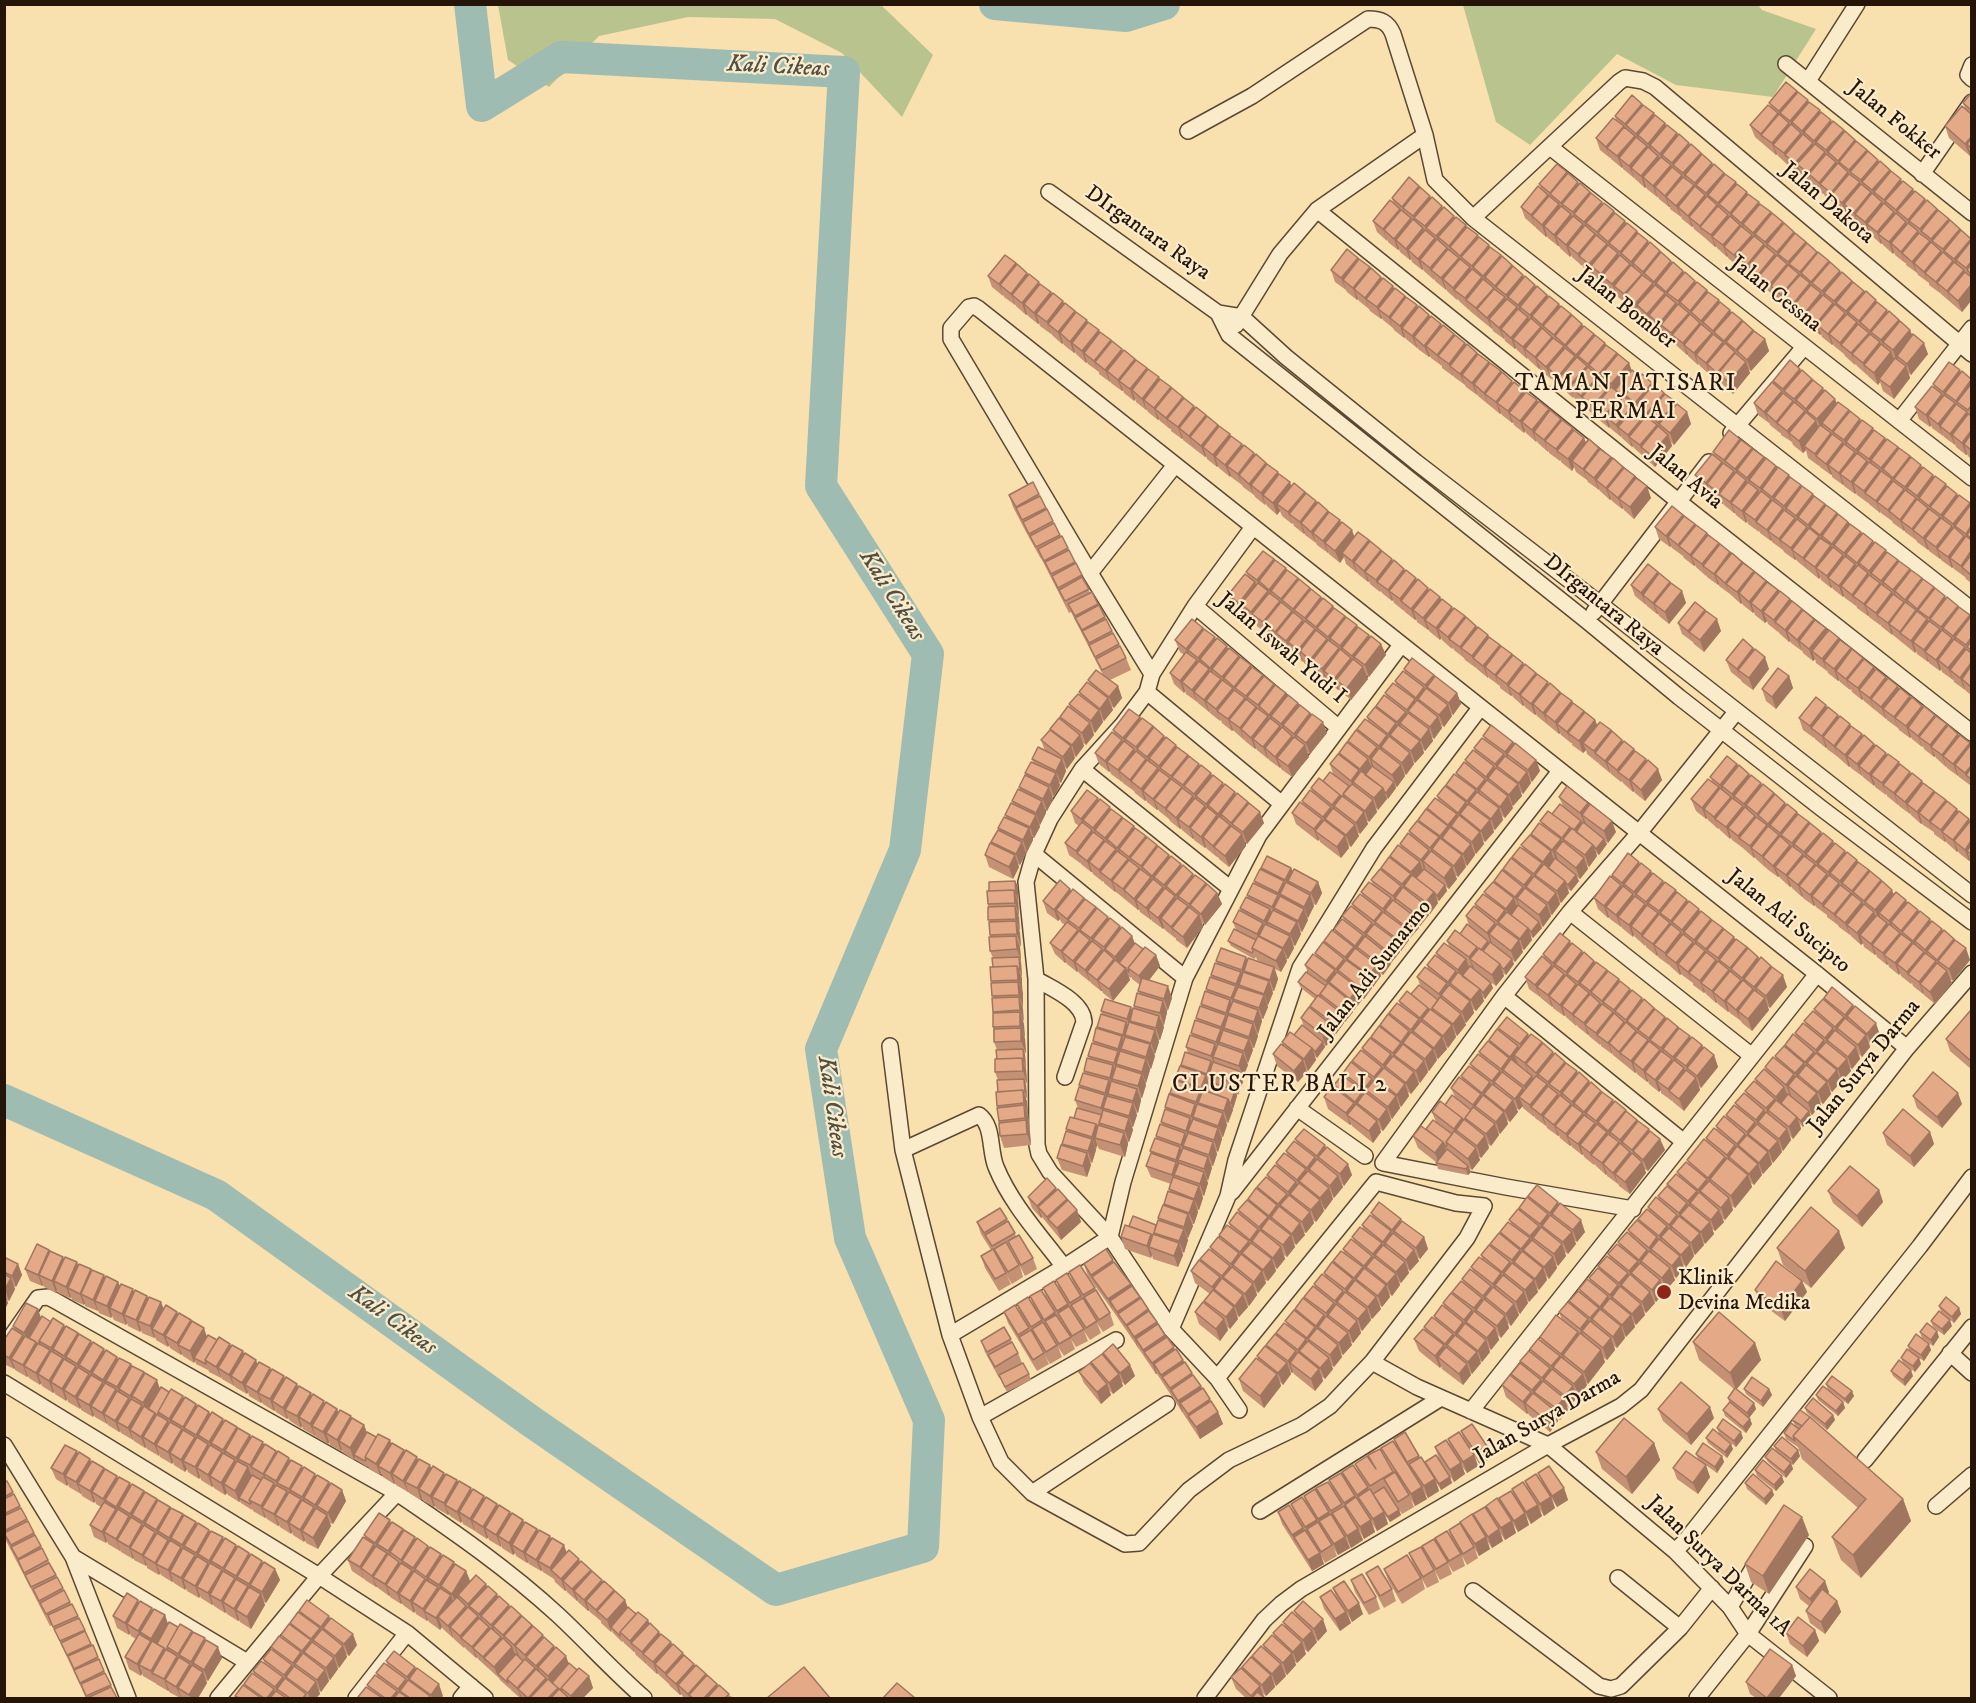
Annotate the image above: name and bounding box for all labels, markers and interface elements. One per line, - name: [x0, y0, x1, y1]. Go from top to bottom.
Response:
- water label: Kali Cikeas: [726, 51, 830, 85]
- street label: Jalan Fokker: [1842, 75, 1946, 167]
- street label: Jalan Dakota: [1775, 157, 1879, 251]
- street label: DIrgantara Raya: [1079, 181, 1215, 287]
- street label: Jalan Cessna: [1724, 251, 1826, 339]
- street label: Jalan Bomber: [1571, 262, 1681, 356]
- district label: TAMAN JATISARI PERMAI: [1515, 371, 1737, 427]
- street label: Jalan Avia: [1642, 440, 1728, 516]
- water label: Kali Cikeas: [852, 545, 930, 647]
- street label: DIrgantara Raya: [1538, 549, 1668, 663]
- street label: Jalan Iswah Yudi I: [1211, 588, 1351, 710]
- street label: Jalan Adi Sucipto: [1721, 864, 1855, 980]
- street label: Jalan Adi Sumarmo: [1314, 895, 1438, 1045]
- street label: Jalan Surya Darma: [1803, 995, 1927, 1139]
- water label: Kali Cikeas: [810, 1054, 852, 1160]
- district label: CLUSTER BALI 2: [1172, 1072, 1388, 1100]
- place label: Klinik Devina Medika: [1678, 1266, 1810, 1318]
- water label: Kali Cikeas: [342, 1279, 442, 1363]
- marker: Klinik Devina Medika: [1655, 1283, 1673, 1301]
- street label: Jalan Surya Darma: [1470, 1365, 1626, 1471]
- street label: Jalan Surya Darma 1A: [1640, 1491, 1796, 1643]

